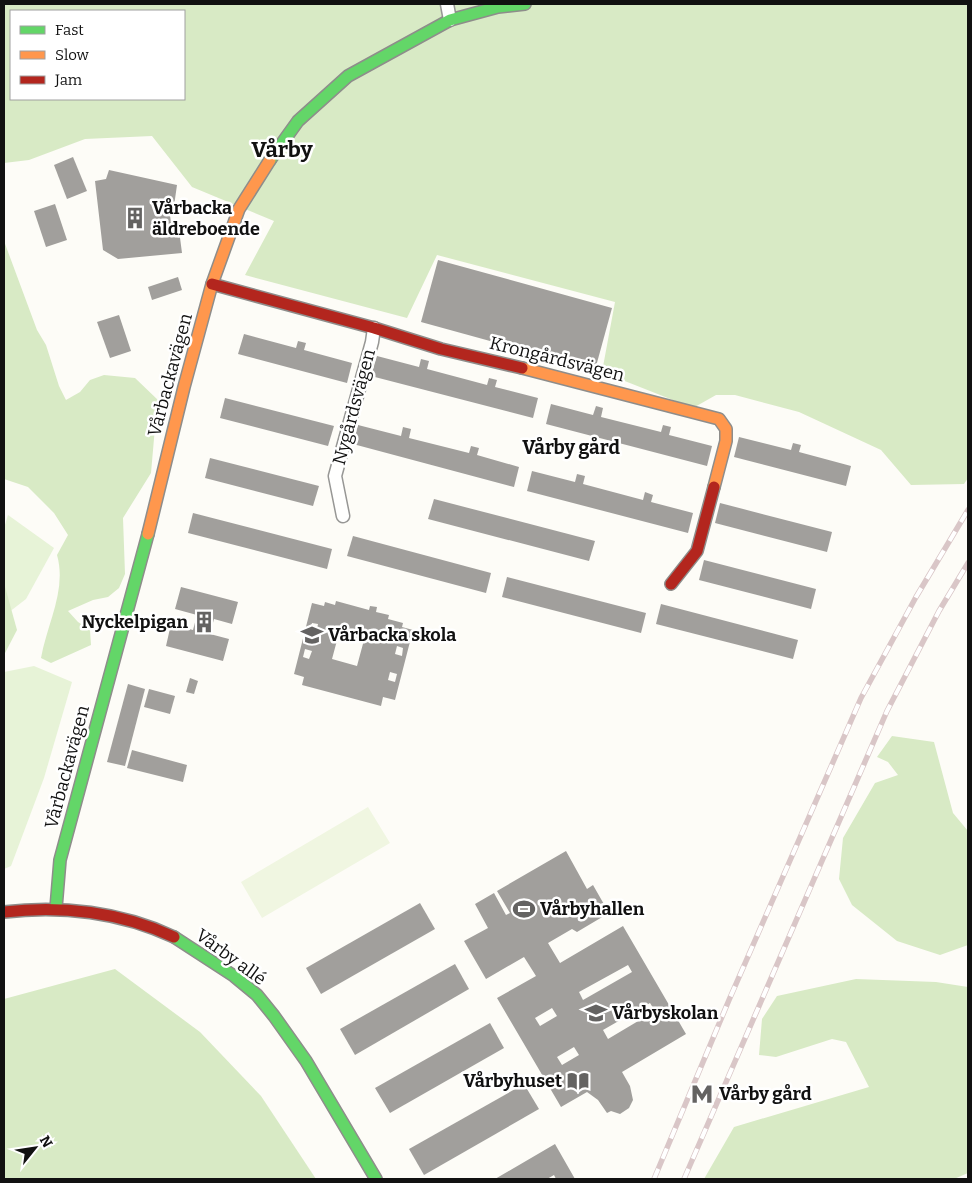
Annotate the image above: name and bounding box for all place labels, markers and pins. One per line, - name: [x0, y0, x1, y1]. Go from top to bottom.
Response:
- place label: Vårbacka äldreboende: [152, 197, 260, 240]
- building icon: Vårbacka äldreboende: [122, 205, 148, 231]
- building icon: Nyckelpigan: [191, 609, 217, 635]
- place label: Nyckelpigan: [82, 611, 188, 633]
- school or university icon: Vårbacka skola: [299, 622, 325, 648]
- place label: Vårbacka skola: [328, 624, 456, 646]
- sports icon: Vårbyhallen: [511, 896, 537, 922]
- place label: Vårbyhallen: [540, 898, 645, 920]
- school or university icon: Vårbyskolan: [583, 1000, 609, 1026]
- place label: Vårbyskolan: [612, 1002, 719, 1024]
- library icon: Vårbyhuset: [565, 1068, 591, 1094]
- place label: Vårbyhuset: [463, 1070, 562, 1092]
- metro station icon: Vårby gård: [689, 1081, 715, 1107]
- place label: Vårby gård: [719, 1083, 812, 1105]

